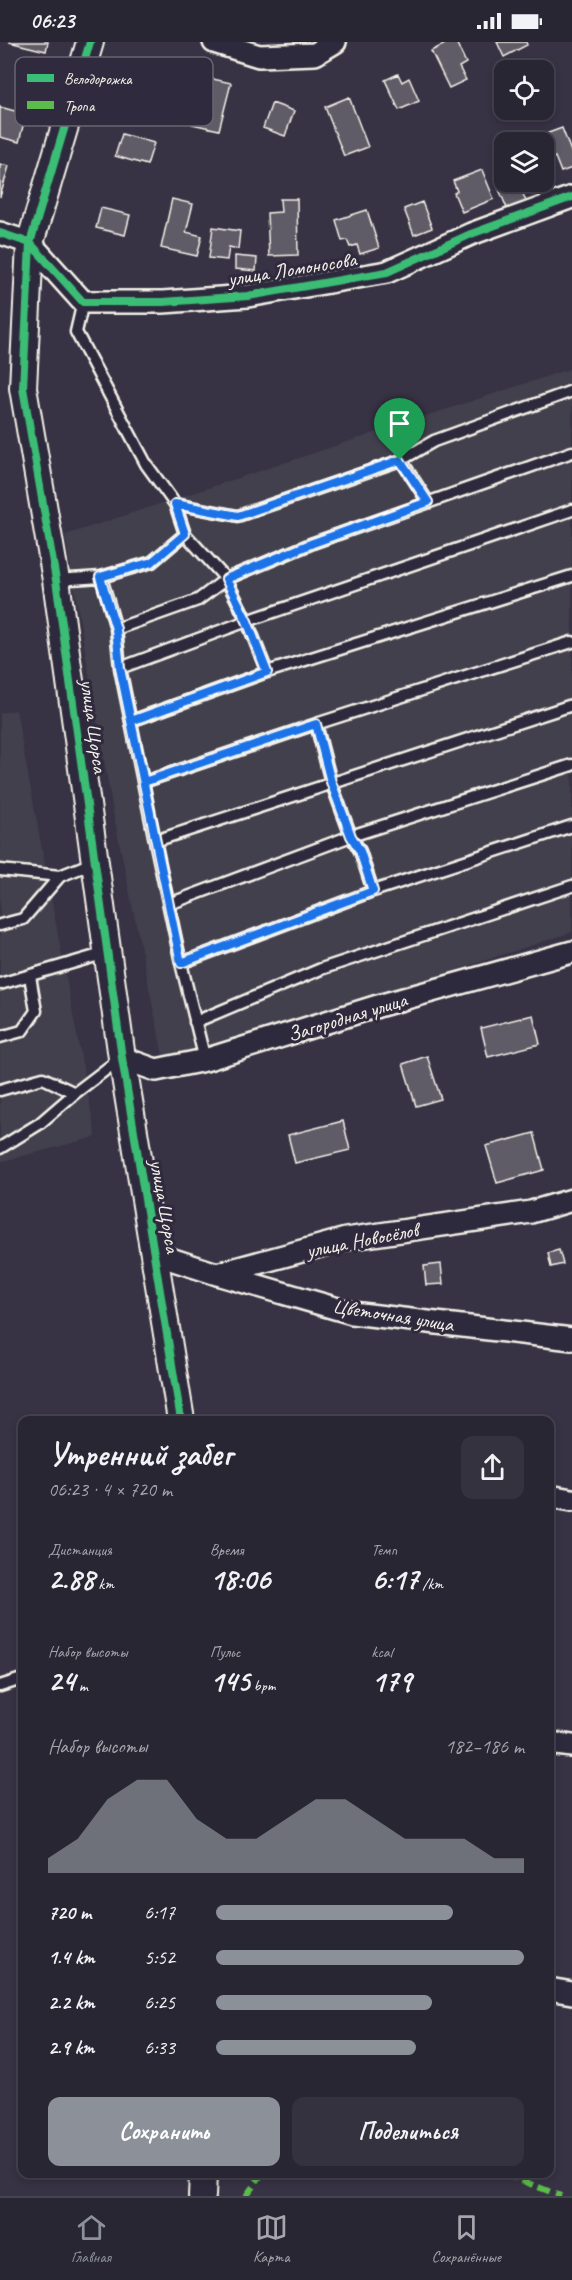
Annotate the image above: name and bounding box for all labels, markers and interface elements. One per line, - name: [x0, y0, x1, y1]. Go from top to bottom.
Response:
- text: 06:23: [30, 7, 74, 35]
- legend: [15, 57, 213, 126]
- map controls: [494, 60, 554, 192]
- button: locate: [494, 60, 554, 120]
- text: Велодорожка: [64, 69, 133, 89]
- text: Тропа: [64, 96, 96, 116]
- button: layers: [494, 132, 554, 192]
- street label: улица Ломоносова: [224, 246, 360, 292]
- pin: [374, 398, 425, 460]
- icon: arrive: [383, 407, 416, 440]
- street label: улица Щорса: [74, 675, 114, 776]
- street label: Загородная улица: [284, 986, 411, 1047]
- street label: улица Щорса: [144, 1155, 186, 1256]
- street label: улица Новосёлов: [302, 1216, 424, 1264]
- street label: Цветочная улица: [331, 1293, 457, 1338]
- text: Утренний забег: [48, 1433, 232, 1475]
- button: share: [461, 1436, 524, 1499]
- text: 06:23 · 4 × 720 m: [48, 1477, 172, 1502]
- text: Дистанция: [48, 1540, 112, 1560]
- text: Время: [210, 1540, 243, 1560]
- text: Темп: [371, 1540, 397, 1560]
- text: 2.88: [48, 1560, 94, 1598]
- text: 18:06: [210, 1560, 270, 1598]
- text: 6:17: [371, 1560, 418, 1598]
- text: km: [94, 1574, 114, 1594]
- text: /km: [418, 1574, 443, 1594]
- text: Набор высоты: [48, 1642, 127, 1662]
- text: Пульс: [210, 1642, 241, 1662]
- text: kcal: [371, 1642, 392, 1662]
- text: 24: [48, 1662, 75, 1700]
- text: 145: [210, 1662, 250, 1700]
- text: 179: [371, 1662, 411, 1700]
- text: m: [75, 1676, 88, 1696]
- text: bpm: [250, 1676, 276, 1696]
- text: Набор высоты: [48, 1734, 147, 1759]
- text: 182–186 m: [445, 1734, 524, 1759]
- text: 720 m: [48, 1900, 91, 1925]
- text: 6:17: [144, 1900, 175, 1925]
- text: 1.4 km: [48, 1945, 95, 1970]
- text: 5:52: [144, 1945, 175, 1970]
- text: 2.2 km: [48, 1990, 95, 2015]
- text: 6:25: [144, 1990, 175, 2015]
- text: 2.9 km: [48, 2035, 94, 2060]
- text: 6:33: [144, 2035, 175, 2060]
- button: Сохранить: [48, 2097, 280, 2166]
- button: Поделиться: [292, 2097, 524, 2166]
- tab: Главная: [71, 2211, 111, 2267]
- tab: Карта: [253, 2211, 290, 2267]
- tab: Сохранённые: [432, 2211, 501, 2267]

